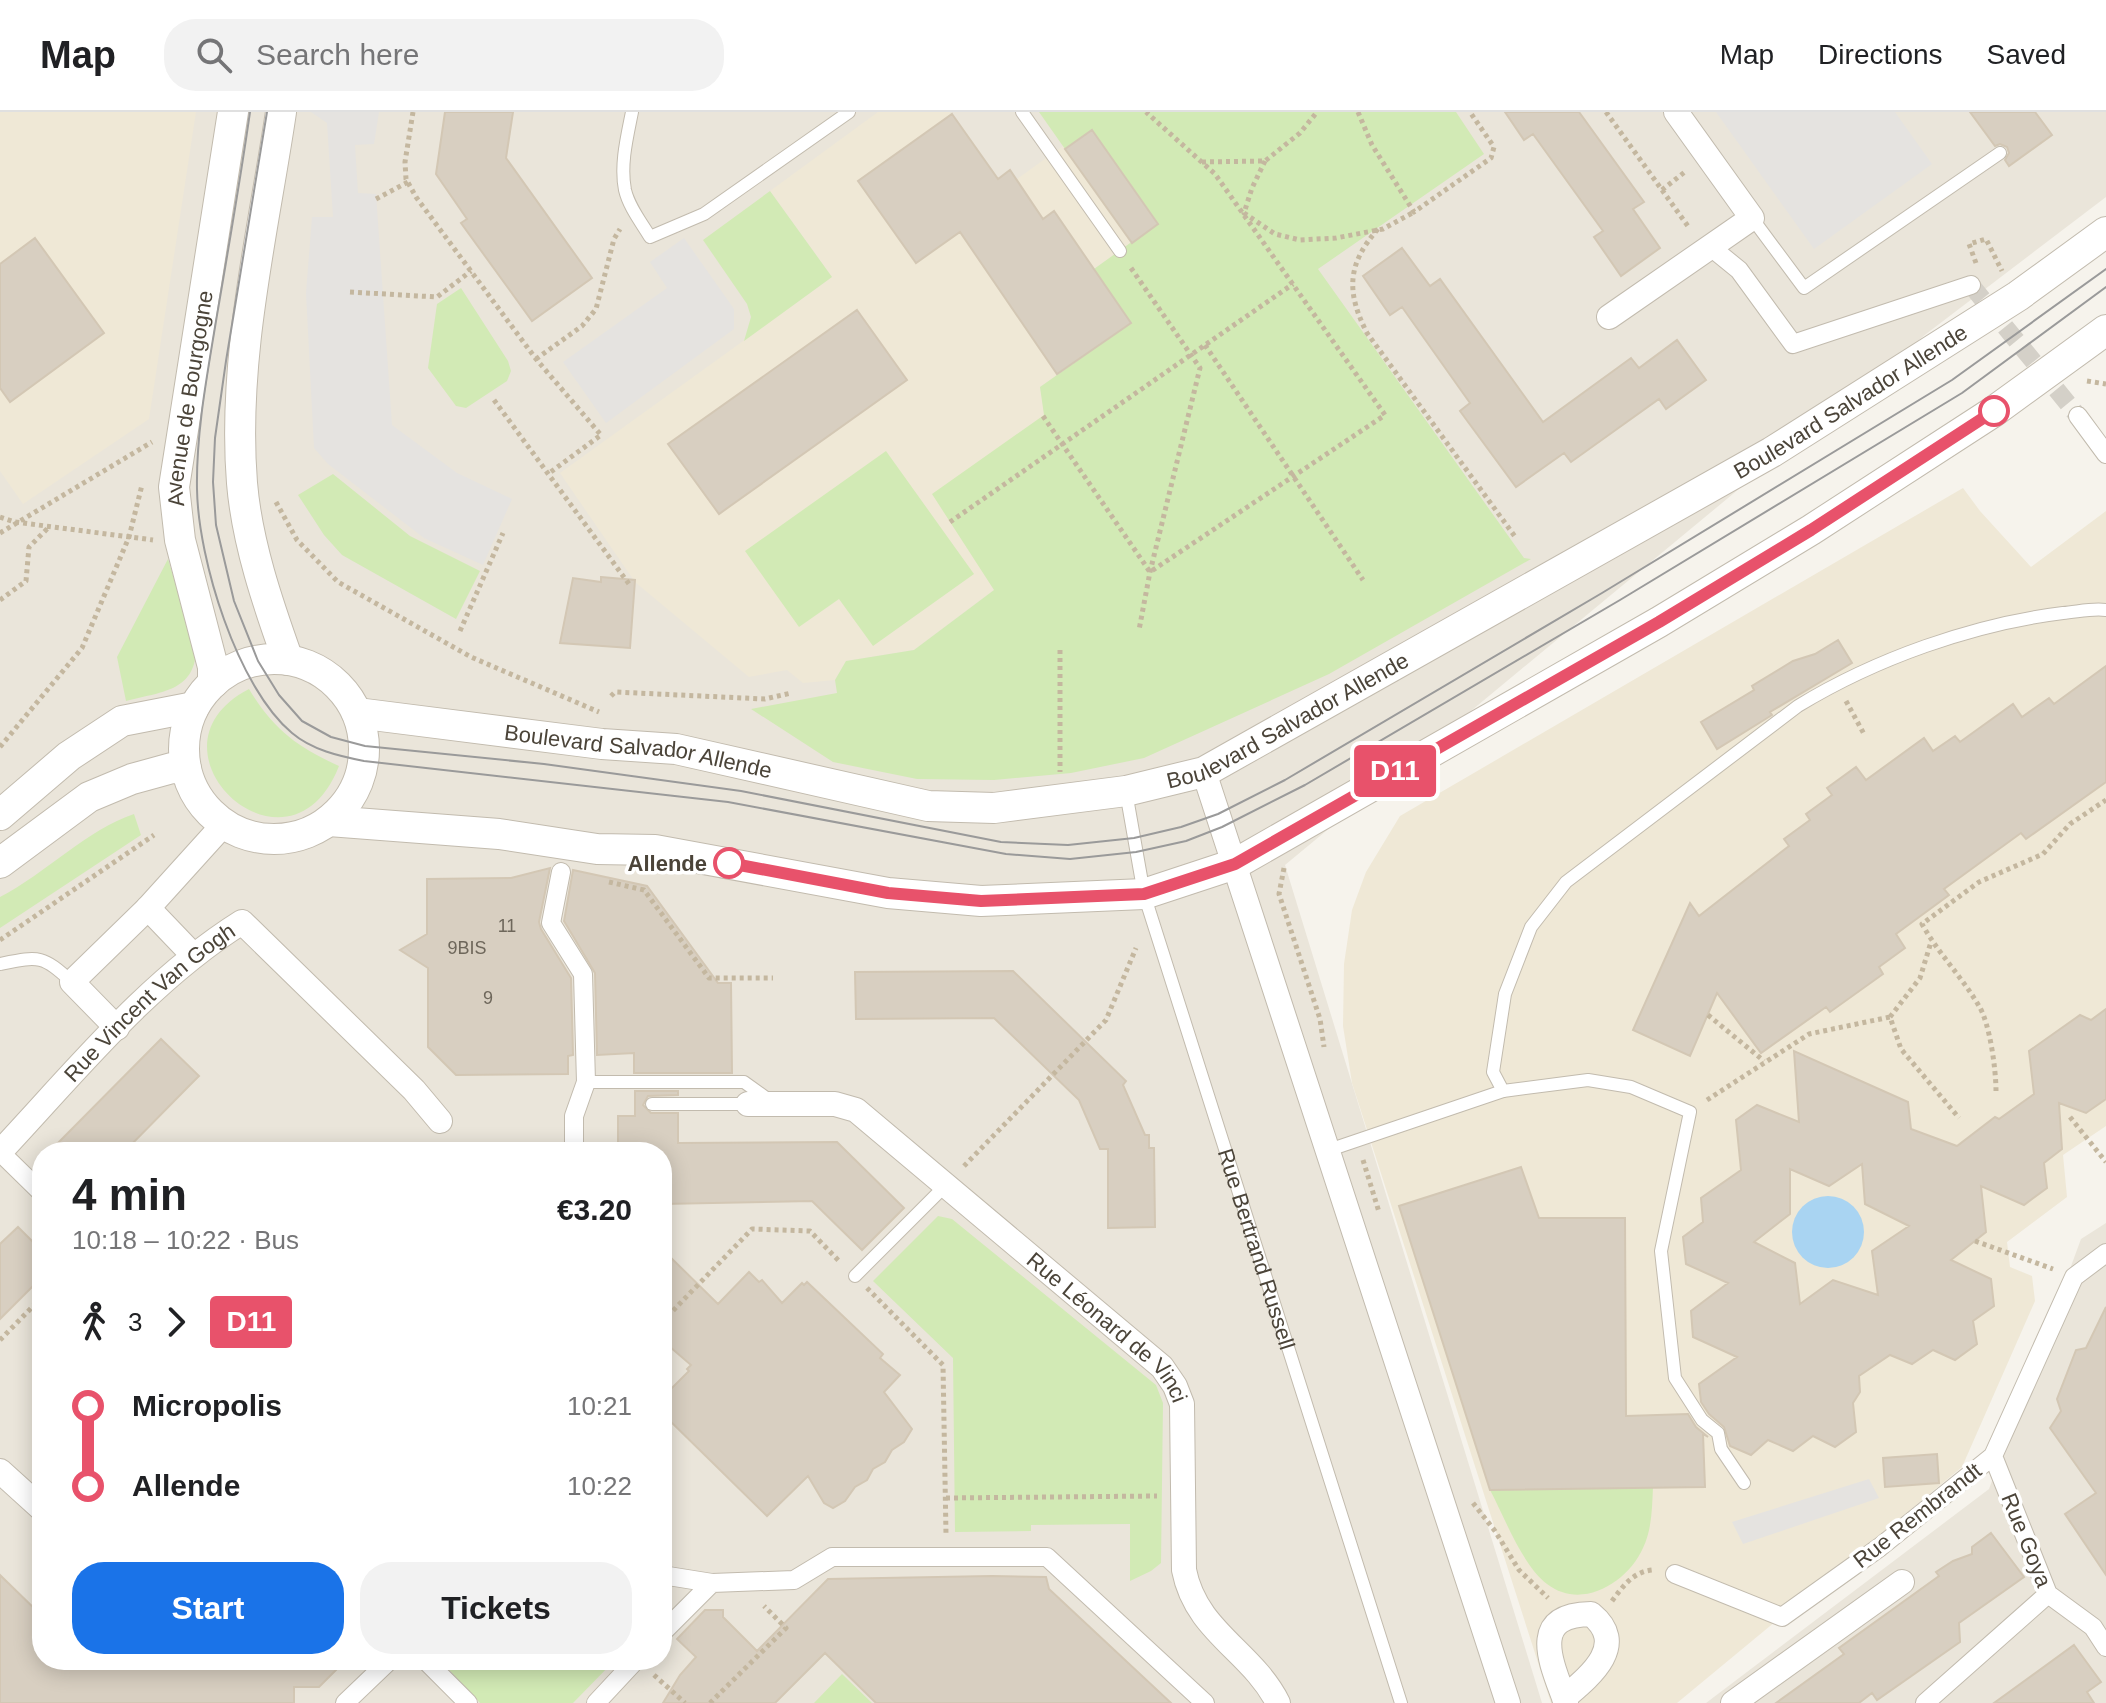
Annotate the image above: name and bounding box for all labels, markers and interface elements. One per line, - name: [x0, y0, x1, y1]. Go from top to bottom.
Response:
- search box: [164, 19, 724, 91]
- icon: search: [192, 33, 236, 77]
- text: Map: [40, 34, 116, 76]
- text: Search here: [256, 38, 419, 71]
- text: Map: [1720, 39, 1774, 70]
- text: Directions: [1818, 39, 1943, 70]
- text: Saved: [1987, 39, 2066, 70]
- street label: Avenue de Bourgogne: [161, 289, 218, 508]
- street label: Boulevard Salvador Allende: [1729, 320, 1972, 484]
- unlabelled marker: [1979, 396, 2009, 426]
- street label: Boulevard Salvador Allende: [1164, 647, 1413, 794]
- street label: Boulevard Salvador Allende: [503, 720, 774, 783]
- line badge: D11: [1349, 745, 1441, 797]
- text: D11: [1370, 755, 1420, 786]
- marker: Allende: [714, 848, 744, 878]
- place label: Allende: [628, 851, 707, 876]
- house number: 11: [498, 916, 516, 936]
- street label: Rue Vincent Van Gogh: [59, 918, 240, 1087]
- house number: 9BIS: [447, 938, 487, 958]
- house number: 9: [483, 988, 493, 1008]
- street label: Rue Bertrand Russell: [1213, 1146, 1300, 1353]
- text: 4 min: [72, 1170, 187, 1219]
- text: €3.20: [557, 1193, 632, 1226]
- text: 10:18 – 10:22 · Bus: [72, 1225, 299, 1255]
- street label: Rue Léonard de Vinci: [1022, 1247, 1192, 1406]
- icon: walk: [72, 1300, 116, 1344]
- icon: forward: [154, 1300, 198, 1344]
- text: D11: [226, 1306, 276, 1337]
- text: 3: [128, 1307, 142, 1337]
- text: Micropolis: [132, 1389, 282, 1422]
- text: 10:21: [567, 1391, 632, 1421]
- street label: Rue Rembrandt: [1848, 1458, 1986, 1573]
- text: Allende: [132, 1469, 240, 1502]
- text: 10:22: [567, 1471, 632, 1501]
- street label: Rue Goya: [1996, 1490, 2057, 1591]
- button: Start: [72, 1562, 344, 1654]
- button: Tickets: [360, 1562, 632, 1654]

